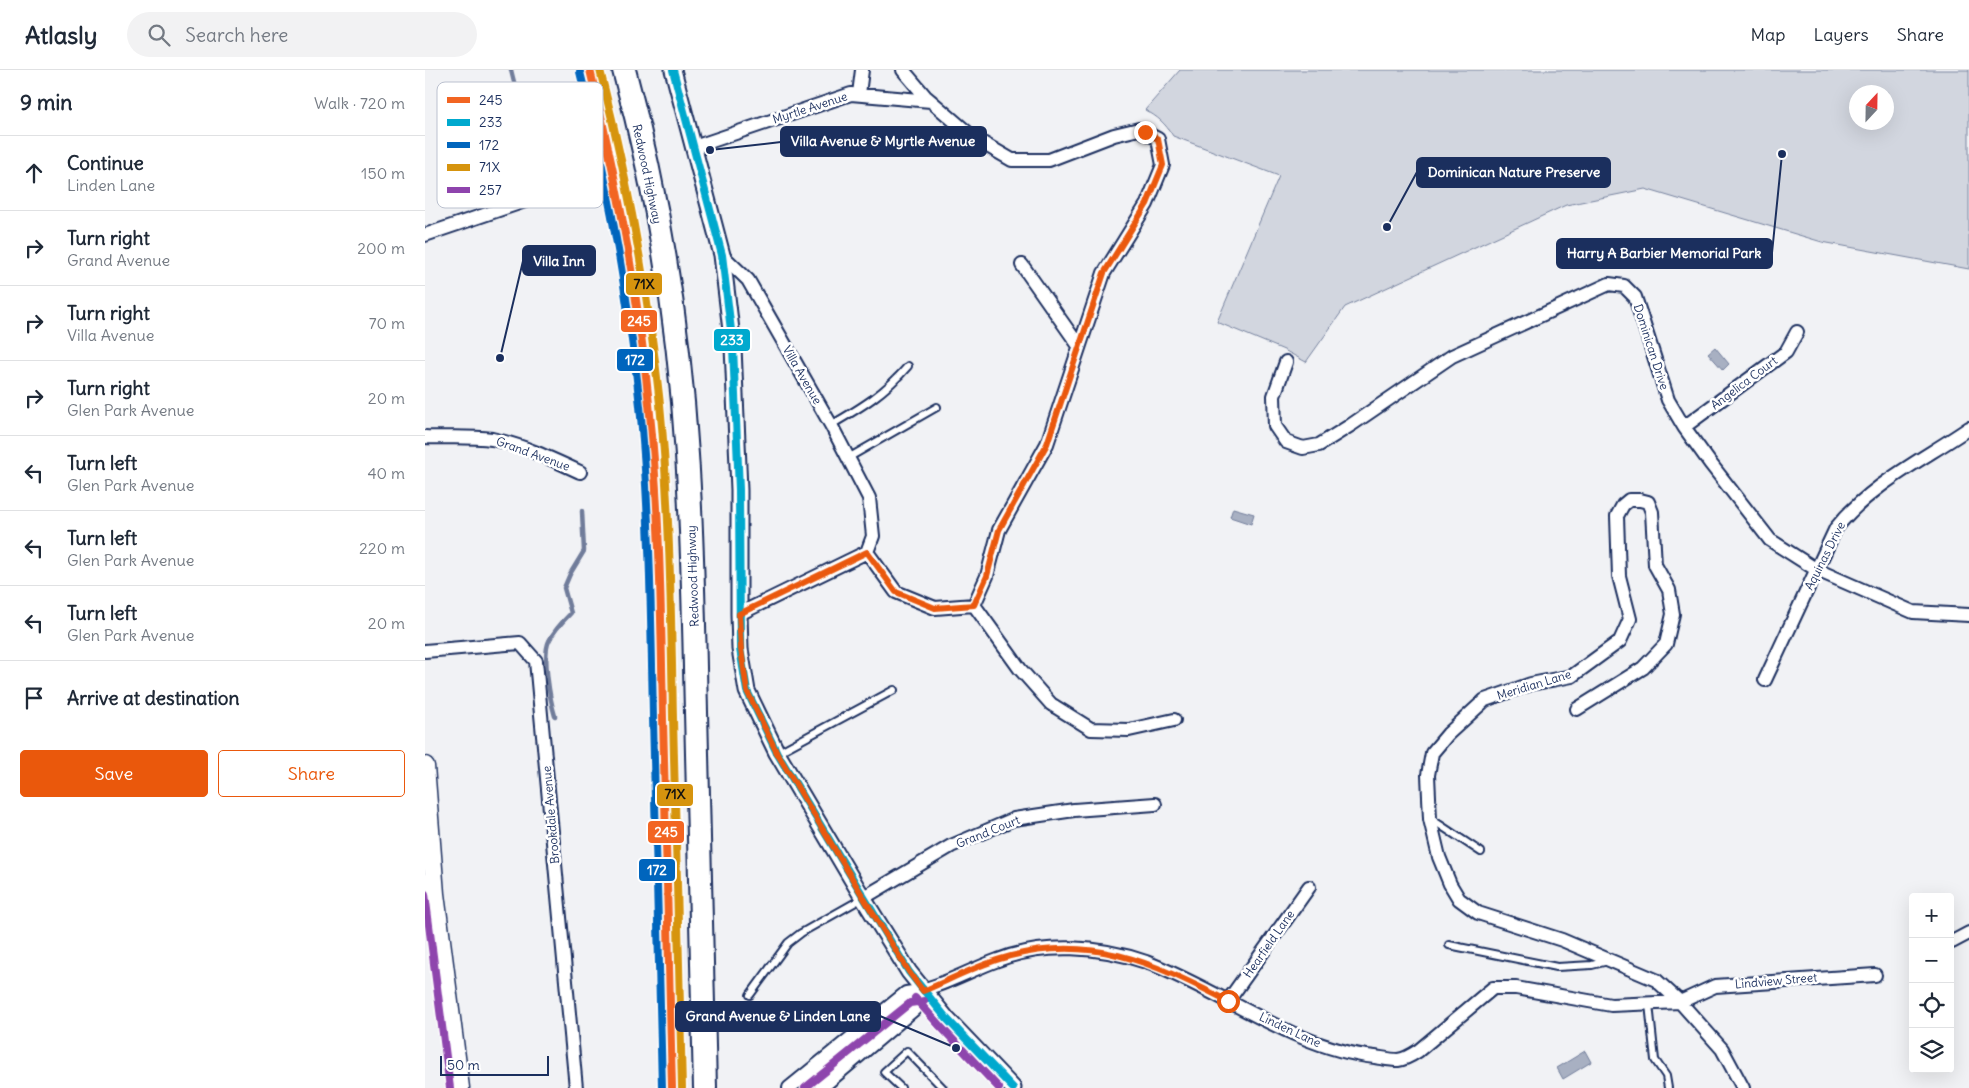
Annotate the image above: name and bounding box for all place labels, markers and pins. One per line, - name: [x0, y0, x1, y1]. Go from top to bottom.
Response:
- callout: Villa Avenue & Myrtle Avenue: [781, 127, 986, 156]
- callout: Dominican Nature Preserve: [1417, 158, 1610, 187]
- callout: Harry A Barbier Memorial Park: [1557, 239, 1772, 268]
- callout: Villa Inn: [523, 246, 595, 275]
- callout: Grand Avenue & Linden Lane: [676, 1002, 880, 1031]

